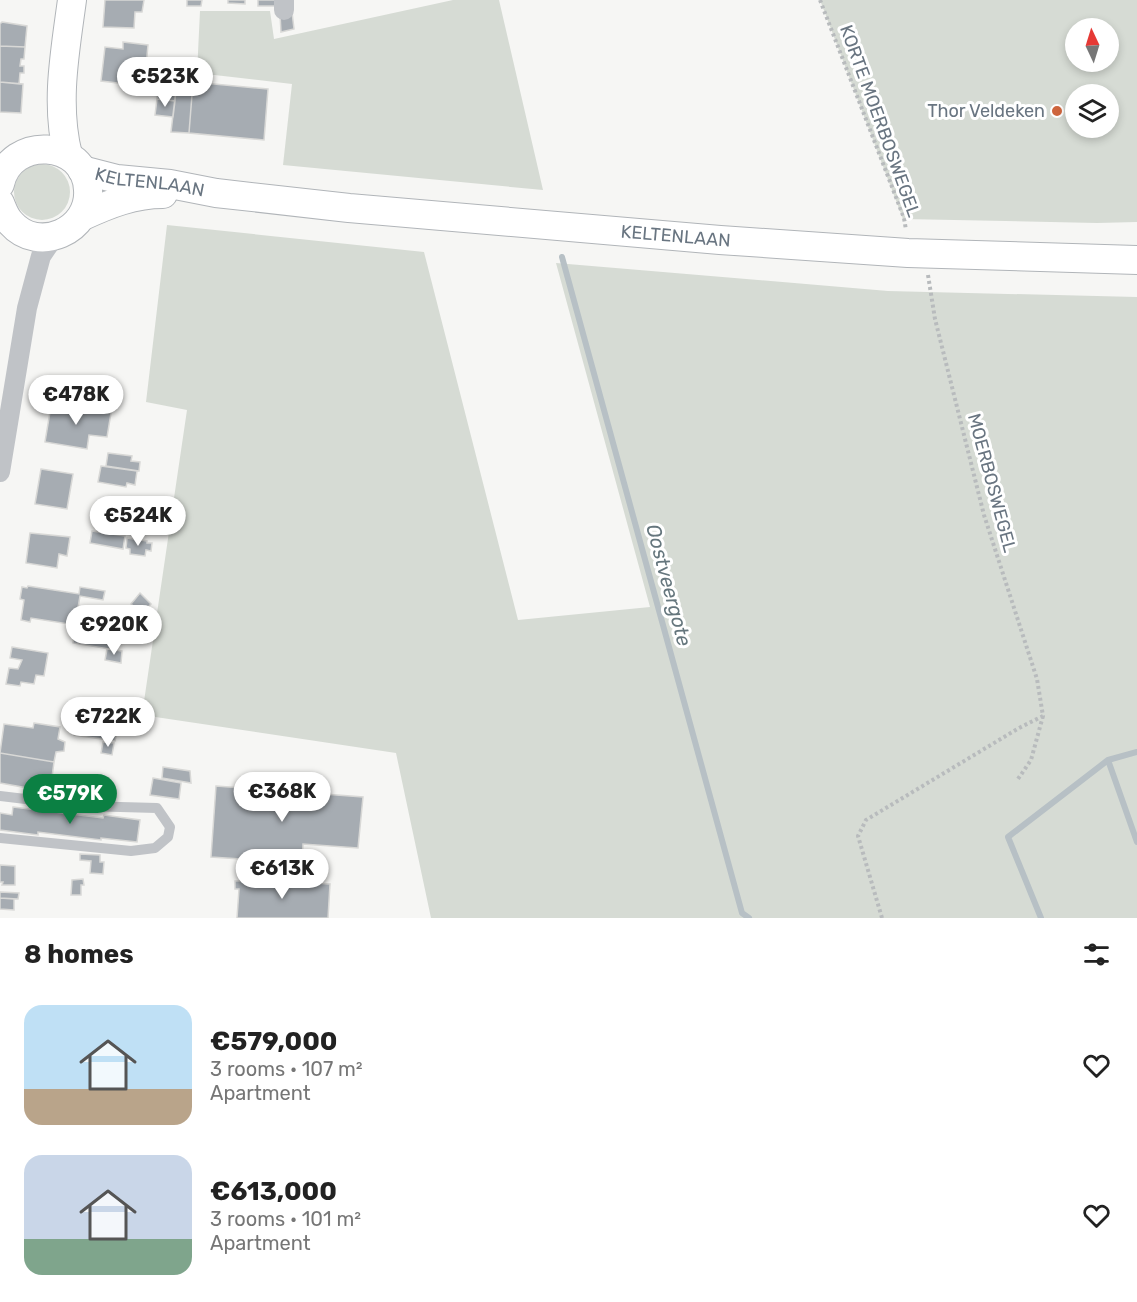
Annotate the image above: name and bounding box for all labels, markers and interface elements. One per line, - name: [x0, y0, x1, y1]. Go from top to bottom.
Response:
- north arrow: [1065, 18, 1119, 72]
- map controls: [1065, 18, 1119, 138]
- street label: KORTE MOERBOSWEGEL: [835, 22, 925, 220]
- pin: €523K: [123, 57, 207, 108]
- text: €523K: [131, 64, 199, 88]
- button: layers: [1065, 84, 1119, 138]
- place label: Thor Veldeken: [927, 100, 1045, 122]
- marker: Thor Veldeken: [1050, 104, 1064, 118]
- street label: KELTENLAAN: [93, 163, 206, 201]
- street label: KELTENLAAN: [620, 220, 731, 252]
- pin: €478K: [34, 375, 118, 426]
- text: €478K: [42, 382, 110, 406]
- street label: MOERBOSWEGEL: [963, 411, 1021, 555]
- pin: €524K: [96, 496, 180, 547]
- text: €524K: [104, 503, 172, 527]
- water label: Oostveergote: [641, 521, 697, 649]
- pin: €920K: [72, 605, 156, 656]
- text: €920K: [80, 612, 148, 636]
- pin: €722K: [66, 697, 150, 748]
- text: €722K: [75, 704, 141, 728]
- pin: €368K: [240, 772, 324, 823]
- pin: €579K: [28, 774, 112, 825]
- text: €368K: [248, 779, 316, 803]
- text: €579K: [37, 781, 103, 805]
- pin: €613K: [240, 849, 324, 900]
- text: €613K: [250, 856, 314, 880]
- icon: filters: [1080, 938, 1113, 971]
- text: 8 homes: [24, 939, 134, 970]
- text: €579,000: [210, 1026, 338, 1057]
- icon: home: [72, 1029, 144, 1101]
- icon: heart: [1080, 1049, 1113, 1082]
- text: 3 rooms · 107 m²: [210, 1057, 363, 1081]
- text: Apartment: [210, 1081, 311, 1105]
- text: €613,000: [210, 1176, 337, 1207]
- icon: home: [72, 1179, 144, 1251]
- icon: heart: [1080, 1199, 1113, 1232]
- text: 3 rooms · 101 m²: [210, 1207, 361, 1231]
- text: Apartment: [210, 1231, 311, 1255]

